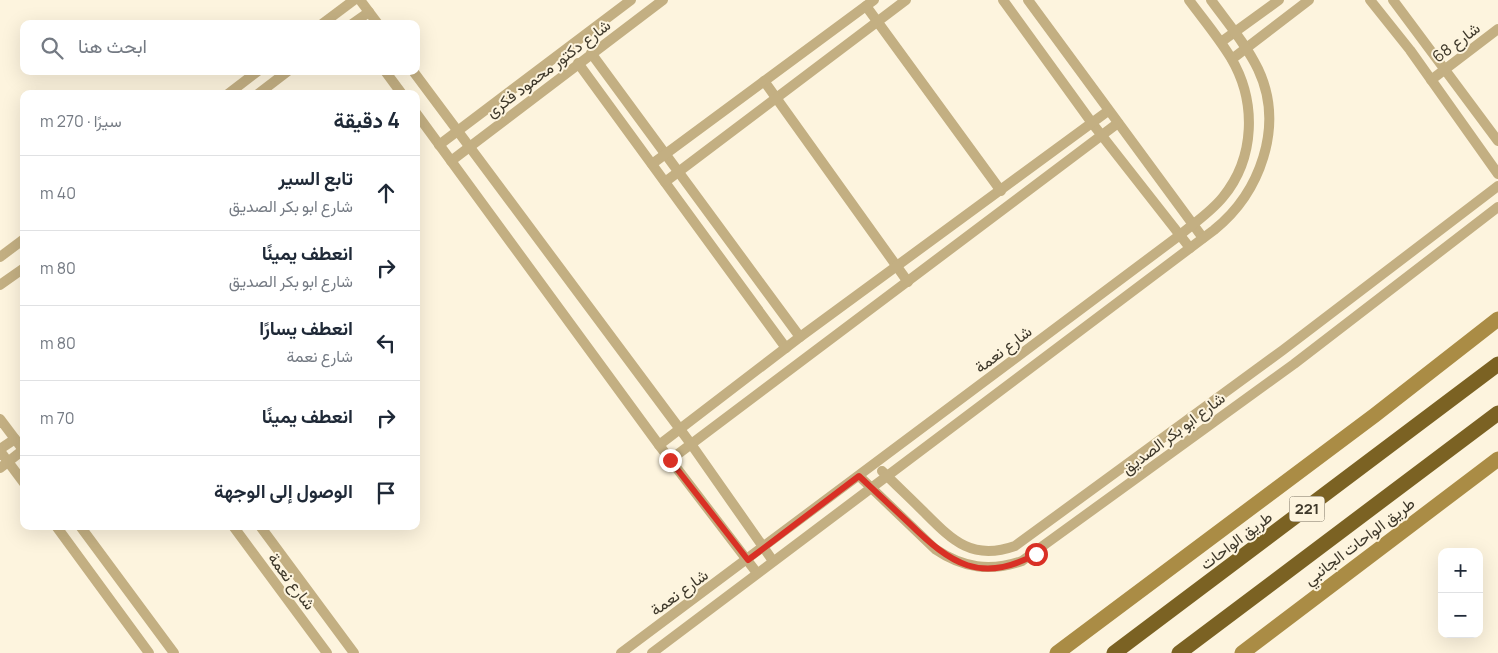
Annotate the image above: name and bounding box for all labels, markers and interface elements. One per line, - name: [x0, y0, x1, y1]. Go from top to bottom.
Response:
- street label: شارع دكتور محمود فكرى: [481, 14, 616, 123]
- street label: شارع 68: [1428, 17, 1485, 68]
- search box: [20, 20, 420, 75]
- text: ابحث هنا: [78, 33, 147, 59]
- icon: search: [38, 34, 66, 62]
- text: 4 دقيقة: [334, 106, 400, 134]
- text: سيرًا · 270 m: [40, 110, 122, 132]
- text: تابع السير: [278, 165, 353, 191]
- icon: ahead: [372, 179, 400, 207]
- text: 40 m: [40, 182, 76, 204]
- text: شارع ابو بكر الصديق: [229, 195, 353, 217]
- text: انعطف يمينًا: [262, 240, 353, 266]
- icon: right: [372, 254, 400, 282]
- text: 80 m: [40, 257, 76, 279]
- text: شارع ابو بكر الصديق: [229, 270, 353, 292]
- text: انعطف يسارًا: [259, 315, 353, 341]
- street label: شارع نعمة: [970, 320, 1037, 379]
- icon: left: [372, 329, 400, 357]
- text: 80 m: [40, 332, 76, 354]
- text: شارع نعمة: [286, 345, 353, 367]
- street label: شارع ابو بكر الصديق: [1117, 387, 1230, 480]
- text: انعطف يمينًا: [262, 403, 353, 429]
- icon: right: [372, 404, 400, 432]
- text: 70 m: [40, 407, 75, 429]
- route end: [659, 449, 682, 472]
- text: الوصول إلى الوجهة: [214, 478, 353, 504]
- icon: arrive: [372, 479, 400, 507]
- street label: طريق الواحات الجانبي: [1299, 492, 1421, 592]
- road number: 221: [1290, 496, 1324, 522]
- street label: طريق الواحات: [1195, 506, 1277, 574]
- route start: [1025, 543, 1048, 566]
- street label: شارع نعمة: [262, 548, 321, 615]
- map controls: [1438, 548, 1483, 638]
- button: +: [1438, 548, 1483, 593]
- street label: شارع نعمة: [646, 564, 713, 621]
- button: −: [1438, 593, 1483, 638]

